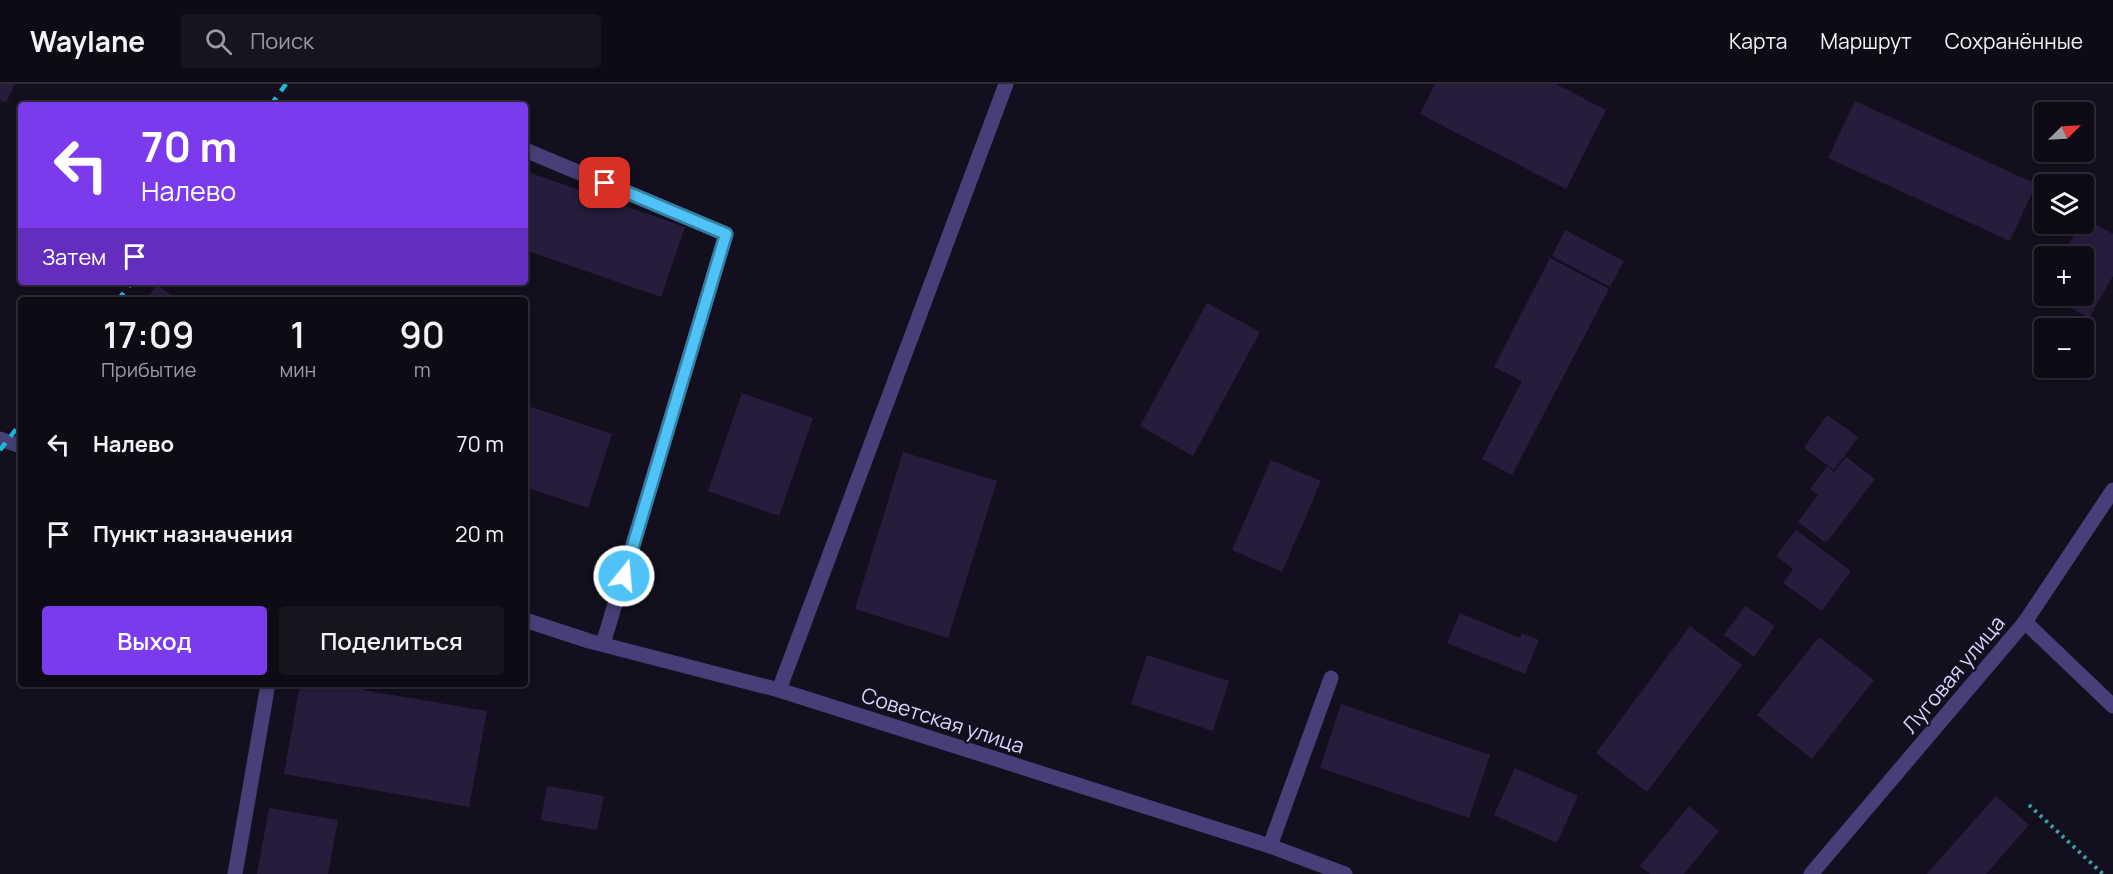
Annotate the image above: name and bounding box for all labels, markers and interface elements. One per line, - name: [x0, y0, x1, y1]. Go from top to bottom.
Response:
- search box: [181, 14, 601, 68]
- text: Waylane: [30, 22, 145, 60]
- icon: search: [202, 25, 235, 58]
- text: Поиск: [250, 26, 314, 56]
- text: Карта: [1729, 27, 1787, 55]
- text: Маршрут: [1820, 27, 1912, 55]
- text: Сохранённые: [1945, 27, 2083, 55]
- north arrow: [2034, 102, 2094, 162]
- map controls: [2034, 102, 2094, 378]
- text: 70 m: [141, 117, 237, 175]
- icon: left: [42, 126, 120, 204]
- pin: [579, 157, 630, 208]
- icon: arrive: [588, 166, 621, 199]
- text: Налево: [141, 172, 236, 209]
- button: layers: [2034, 174, 2094, 234]
- icon: arrive: [118, 240, 151, 273]
- text: Затем: [42, 242, 106, 272]
- button: +: [2034, 246, 2094, 306]
- text: 17:09: [103, 310, 194, 359]
- text: 1: [290, 310, 305, 359]
- text: 90: [399, 310, 445, 359]
- button: −: [2034, 318, 2094, 378]
- text: Прибытие: [101, 356, 196, 383]
- text: мин: [279, 356, 316, 383]
- text: m: [414, 356, 431, 383]
- icon: left: [42, 428, 75, 461]
- text: Налево: [93, 429, 174, 459]
- text: 70 m: [456, 429, 504, 459]
- icon: arrive: [42, 518, 75, 551]
- text: Пункт назначения: [93, 519, 293, 549]
- text: 20 m: [455, 519, 504, 549]
- position arrow: [592, 544, 656, 608]
- button: Выход: [42, 606, 267, 675]
- button: Поделиться: [279, 606, 504, 675]
- street label: Луговая улица: [1895, 609, 2011, 739]
- street label: Советская улица: [858, 680, 1028, 760]

